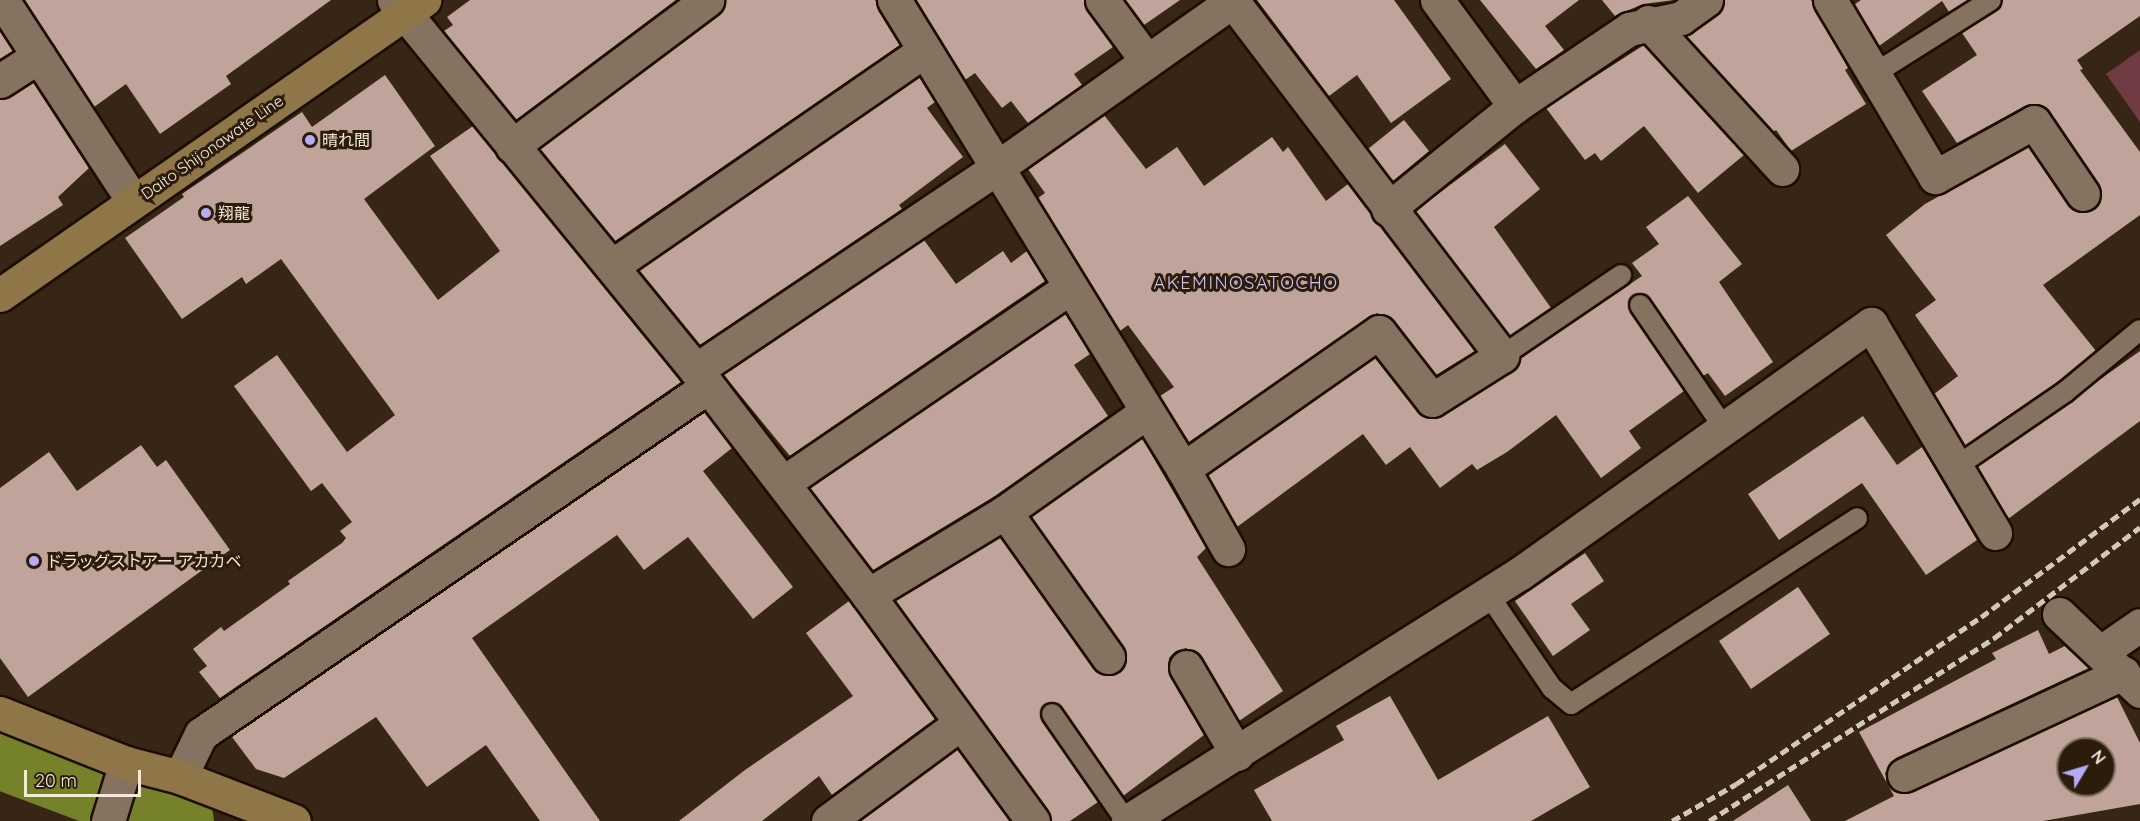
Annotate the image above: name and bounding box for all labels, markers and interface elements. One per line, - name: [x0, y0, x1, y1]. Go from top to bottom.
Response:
- street label: Daito Shijonawate Line: [137, 91, 287, 203]
- place label: 晴れ間: [322, 130, 370, 150]
- marker: 晴れ間: [303, 133, 317, 147]
- place label: 翔龍: [218, 203, 250, 223]
- marker: 翔龍: [199, 206, 213, 220]
- district label: AKEMINOSATOCHO: [1154, 272, 1338, 294]
- place label: ドラッグストアー アカカベ: [46, 551, 241, 571]
- marker: ドラッグストアー アカカベ: [27, 554, 41, 568]
- north arrow: [2056, 737, 2116, 797]
- text: N: [2087, 746, 2110, 768]
- scale bar: [27, 758, 144, 796]
- text: 20 m: [35, 769, 77, 792]

